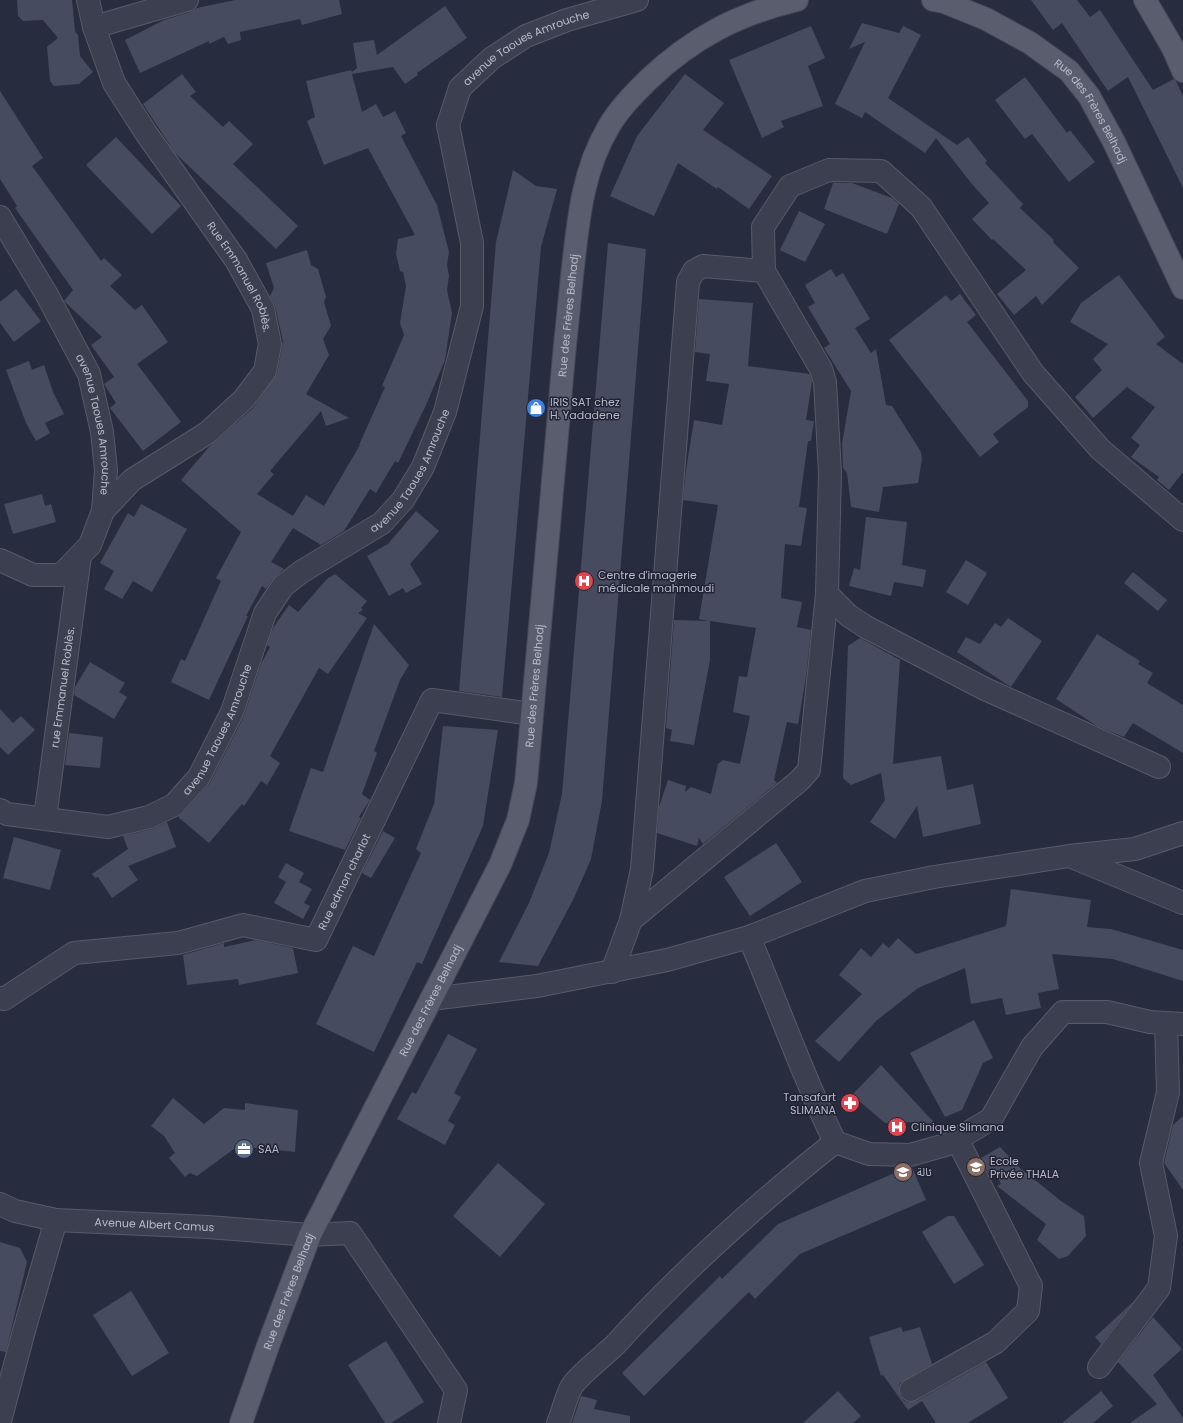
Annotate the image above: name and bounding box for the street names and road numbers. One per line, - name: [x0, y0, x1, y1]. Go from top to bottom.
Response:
- street label: avenue Taoues Amrouche: [459, 6, 591, 89]
- street label: Rue des Frères Belhadj: [1051, 55, 1131, 166]
- street label: Rue Emmanuel Roblès.: [203, 218, 275, 333]
- street label: Rue des Frères Belhadj: [554, 253, 582, 378]
- street label: avenue Taoues Amrouche: [72, 351, 114, 496]
- street label: avenue Taoues Amrouche: [367, 406, 454, 537]
- street label: Rue des Frères Belhadj: [521, 623, 548, 748]
- street label: rue Emmanuel Roblès.: [46, 626, 78, 749]
- street label: avenue Taoues Amrouche: [179, 662, 256, 799]
- street label: Rue edmon charlot: [314, 831, 374, 933]
- street label: Rue des Frères Belhadj: [395, 942, 466, 1059]
- street label: Avenue Albert Camus: [94, 1214, 215, 1235]
- street label: Rue des Frères Belhadj: [259, 1230, 318, 1352]

